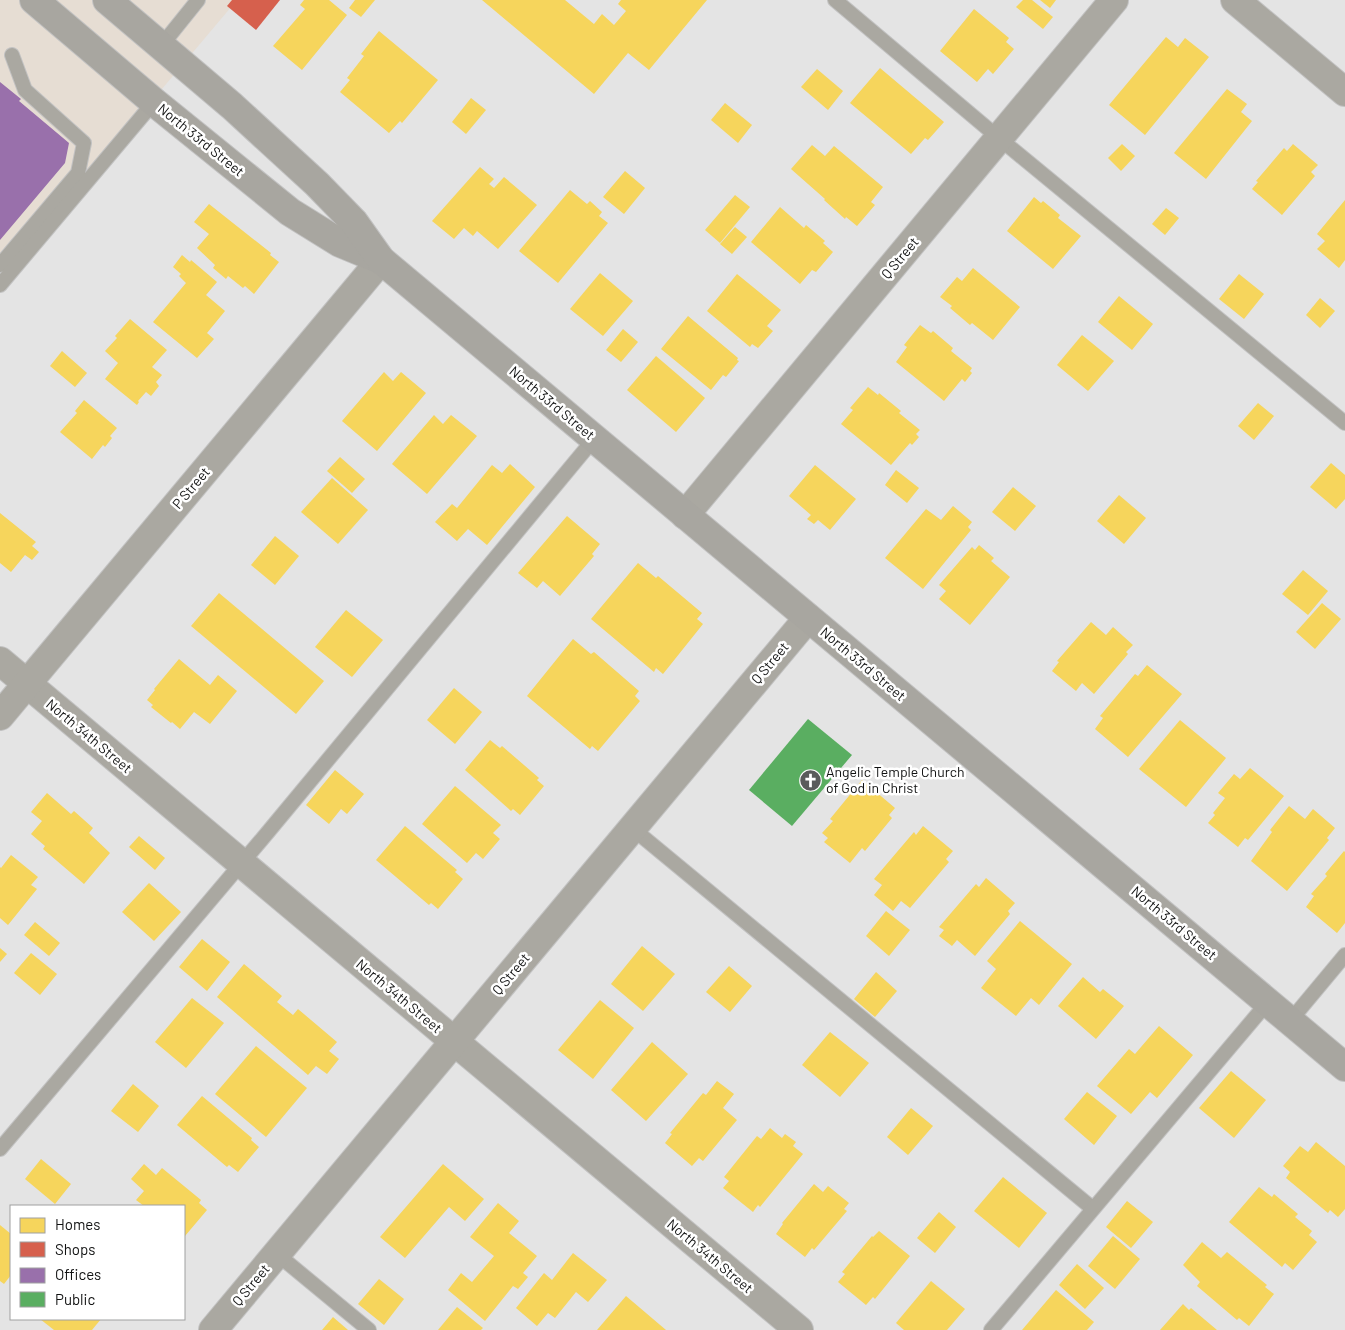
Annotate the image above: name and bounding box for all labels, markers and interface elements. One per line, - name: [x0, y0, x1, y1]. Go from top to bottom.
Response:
- street label: North 33rd Street: [155, 100, 248, 180]
- street label: Q Street: [877, 233, 922, 282]
- street label: North 33rd Street: [506, 362, 598, 443]
- street label: P Street: [168, 463, 213, 512]
- street label: North 33rd Street: [817, 623, 909, 704]
- street label: Q Street: [747, 638, 792, 687]
- street label: North 34th Street: [43, 695, 136, 776]
- place label: Angelic Temple Church of God in Christ: [826, 763, 965, 796]
- church icon: Angelic Temple Church of God in Christ: [798, 768, 822, 792]
- street label: North 33rd Street: [1128, 882, 1220, 963]
- street label: Q Street: [488, 949, 533, 998]
- street label: North 34th Street: [353, 955, 446, 1036]
- legend: [10, 1205, 185, 1320]
- text: Homes: [55, 1215, 100, 1233]
- street label: North 34th Street: [664, 1215, 757, 1296]
- text: Shops: [55, 1240, 95, 1258]
- street label: Q Street: [228, 1260, 273, 1309]
- text: Offices: [55, 1265, 101, 1283]
- text: Public: [55, 1290, 95, 1308]

